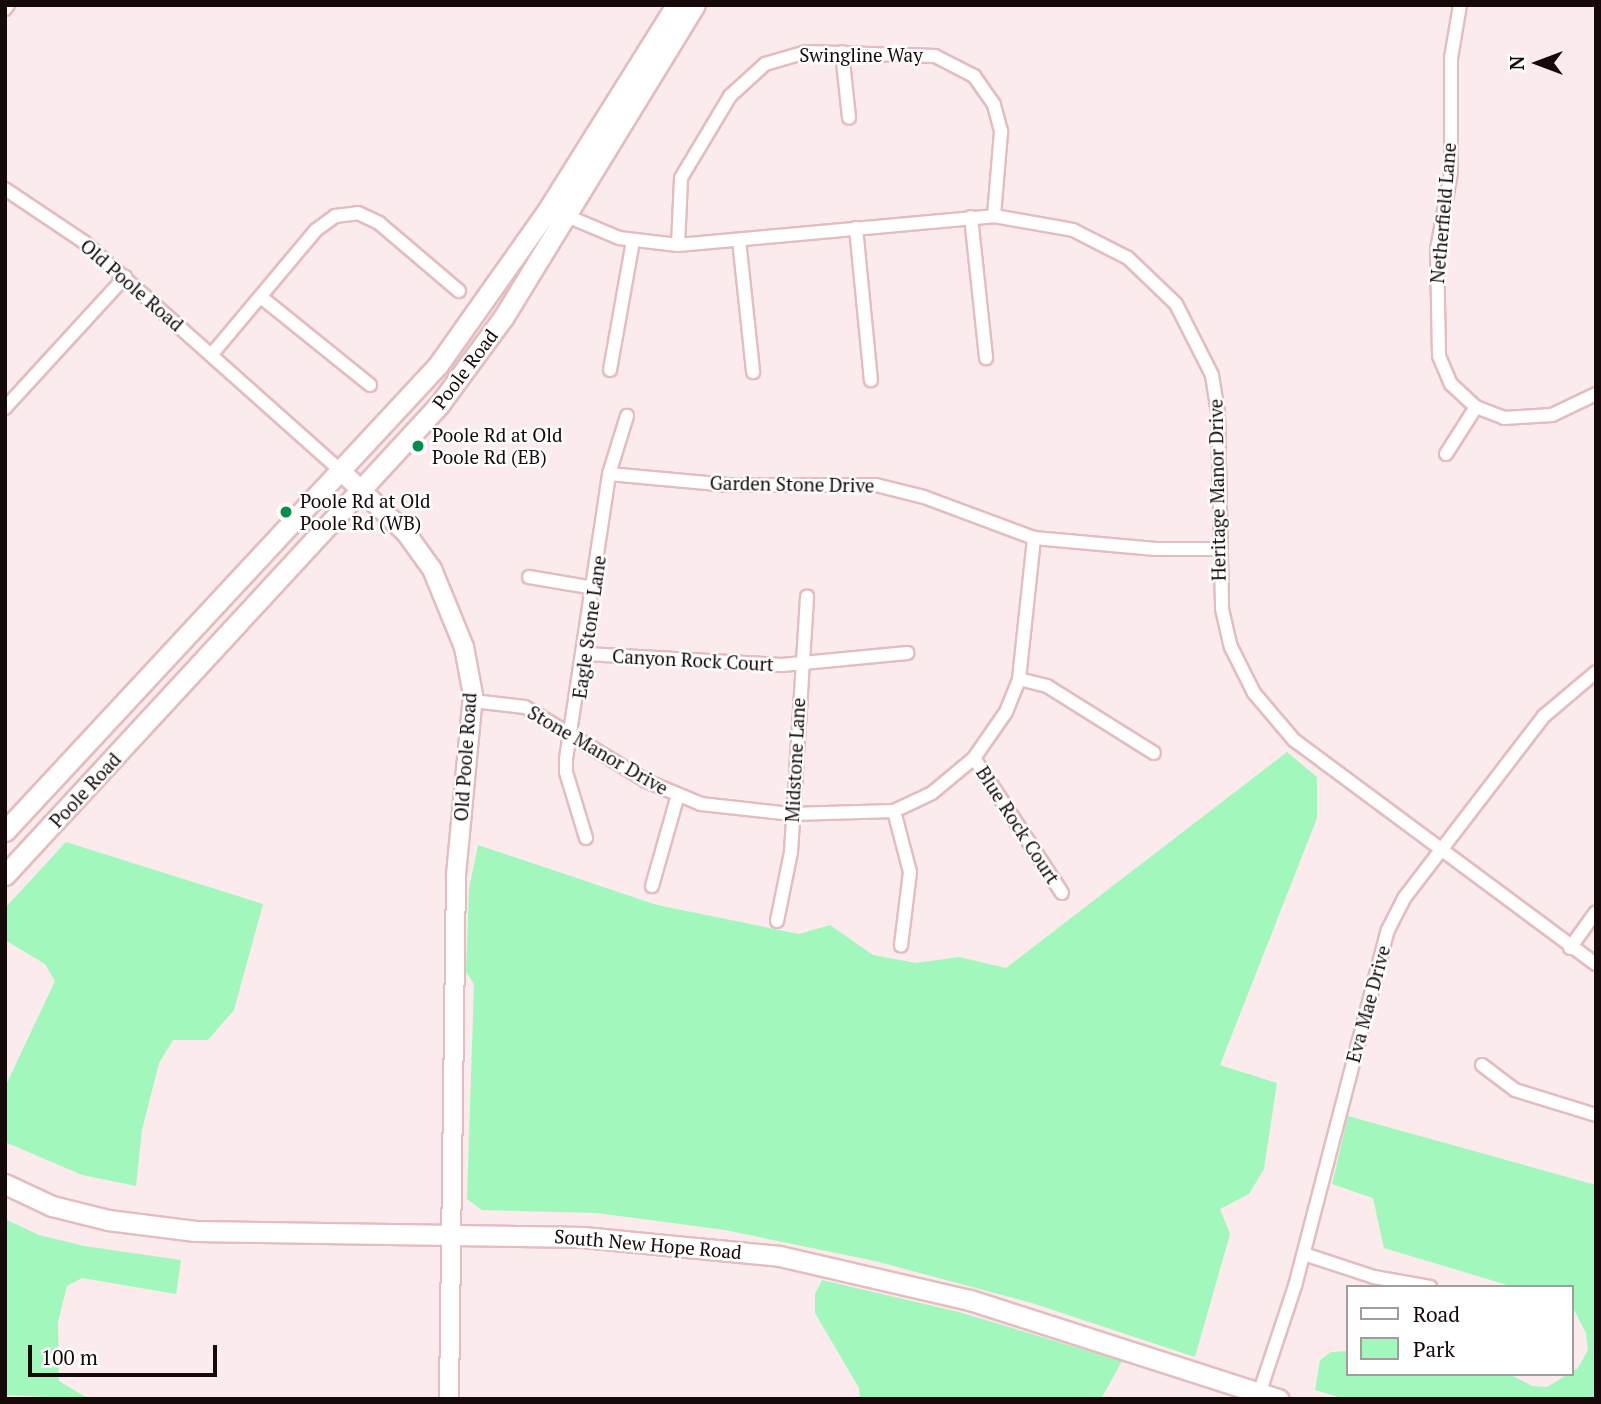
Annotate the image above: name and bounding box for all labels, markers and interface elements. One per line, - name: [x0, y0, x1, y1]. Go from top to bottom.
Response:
- north arrow: [1503, 28, 1573, 98]
- street label: Swingline Way: [799, 44, 923, 66]
- text: N: [1504, 56, 1529, 70]
- street label: Netherfield Lane: [1425, 142, 1461, 284]
- street label: Old Poole Road: [76, 234, 188, 336]
- street label: Poole Road: [428, 325, 502, 413]
- street label: Heritage Manor Drive: [1204, 399, 1230, 581]
- place label: Poole Rd at Old Poole Rd (EB): [432, 424, 563, 468]
- marker: Poole Rd at Old Poole Rd (EB): [410, 438, 426, 454]
- street label: Garden Stone Drive: [710, 471, 874, 497]
- place label: Poole Rd at Old Poole Rd (WB): [300, 490, 431, 534]
- marker: Poole Rd at Old Poole Rd (WB): [278, 504, 294, 520]
- street label: Eagle Stone Lane: [568, 554, 610, 700]
- street label: Canyon Rock Court: [612, 644, 774, 676]
- street label: Old Poole Road: [449, 692, 481, 822]
- street label: Midstone Lane: [780, 697, 810, 823]
- street label: Stone Manor Drive: [524, 701, 672, 799]
- street label: Poole Road: [45, 748, 125, 832]
- street label: Blue Rock Court: [972, 762, 1064, 888]
- street label: Eva Mae Drive: [1341, 943, 1395, 1065]
- street label: South New Hope Road: [553, 1224, 743, 1264]
- legend: [1346, 1285, 1573, 1376]
- text: Road: [1413, 1300, 1460, 1328]
- scale bar: [32, 1330, 220, 1374]
- text: Park: [1413, 1335, 1455, 1363]
- text: 100 m: [41, 1343, 98, 1371]

